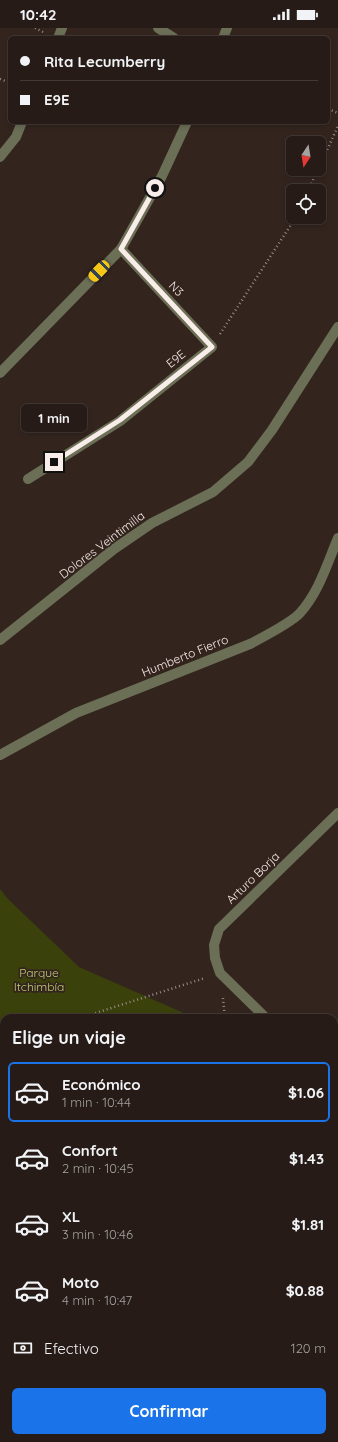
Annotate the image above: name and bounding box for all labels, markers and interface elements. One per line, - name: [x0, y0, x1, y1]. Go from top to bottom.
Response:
- text: 10:42: [20, 5, 57, 24]
- text: Rita Lecumberry: [44, 52, 165, 71]
- text: E9E: [44, 90, 70, 109]
- north arrow: [286, 136, 326, 176]
- map controls: [286, 136, 326, 224]
- route start: [146, 179, 164, 197]
- button: locate: [286, 184, 326, 224]
- car: [86, 258, 112, 284]
- street label: N3: [166, 278, 187, 299]
- street label: E9E: [163, 346, 188, 371]
- callout: 1 min: [21, 404, 87, 432]
- text: 1 min: [38, 410, 70, 426]
- route end: [45, 453, 63, 471]
- street label: Dolores Veintimilla: [56, 508, 147, 582]
- street label: Humberto Fierro: [139, 631, 230, 680]
- street label: Arturo Borja: [223, 849, 282, 907]
- park label: Parque Itchimbía: [14, 965, 64, 994]
- text: Elige un viaje: [12, 1026, 126, 1049]
- icon: car: [14, 1074, 50, 1110]
- text: Económico: [62, 1075, 141, 1094]
- text: $1.06: [288, 1083, 324, 1102]
- text: 1 min · 10:44: [62, 1094, 131, 1110]
- icon: car: [14, 1140, 50, 1176]
- text: Confort: [62, 1141, 118, 1160]
- text: $1.43: [289, 1149, 324, 1168]
- text: 2 min · 10:45: [62, 1160, 134, 1176]
- icon: car: [14, 1206, 50, 1242]
- text: XL: [62, 1207, 80, 1226]
- text: $1.81: [291, 1215, 324, 1234]
- text: 3 min · 10:46: [62, 1226, 133, 1242]
- icon: car: [14, 1272, 50, 1308]
- text: Moto: [62, 1273, 99, 1292]
- text: $0.88: [286, 1281, 324, 1300]
- text: 4 min · 10:47: [62, 1292, 132, 1308]
- icon: cash: [12, 1337, 34, 1359]
- text: Efectivo: [44, 1339, 99, 1358]
- text: 120 m: [291, 1340, 326, 1356]
- button: Confirmar: [12, 1388, 326, 1434]

